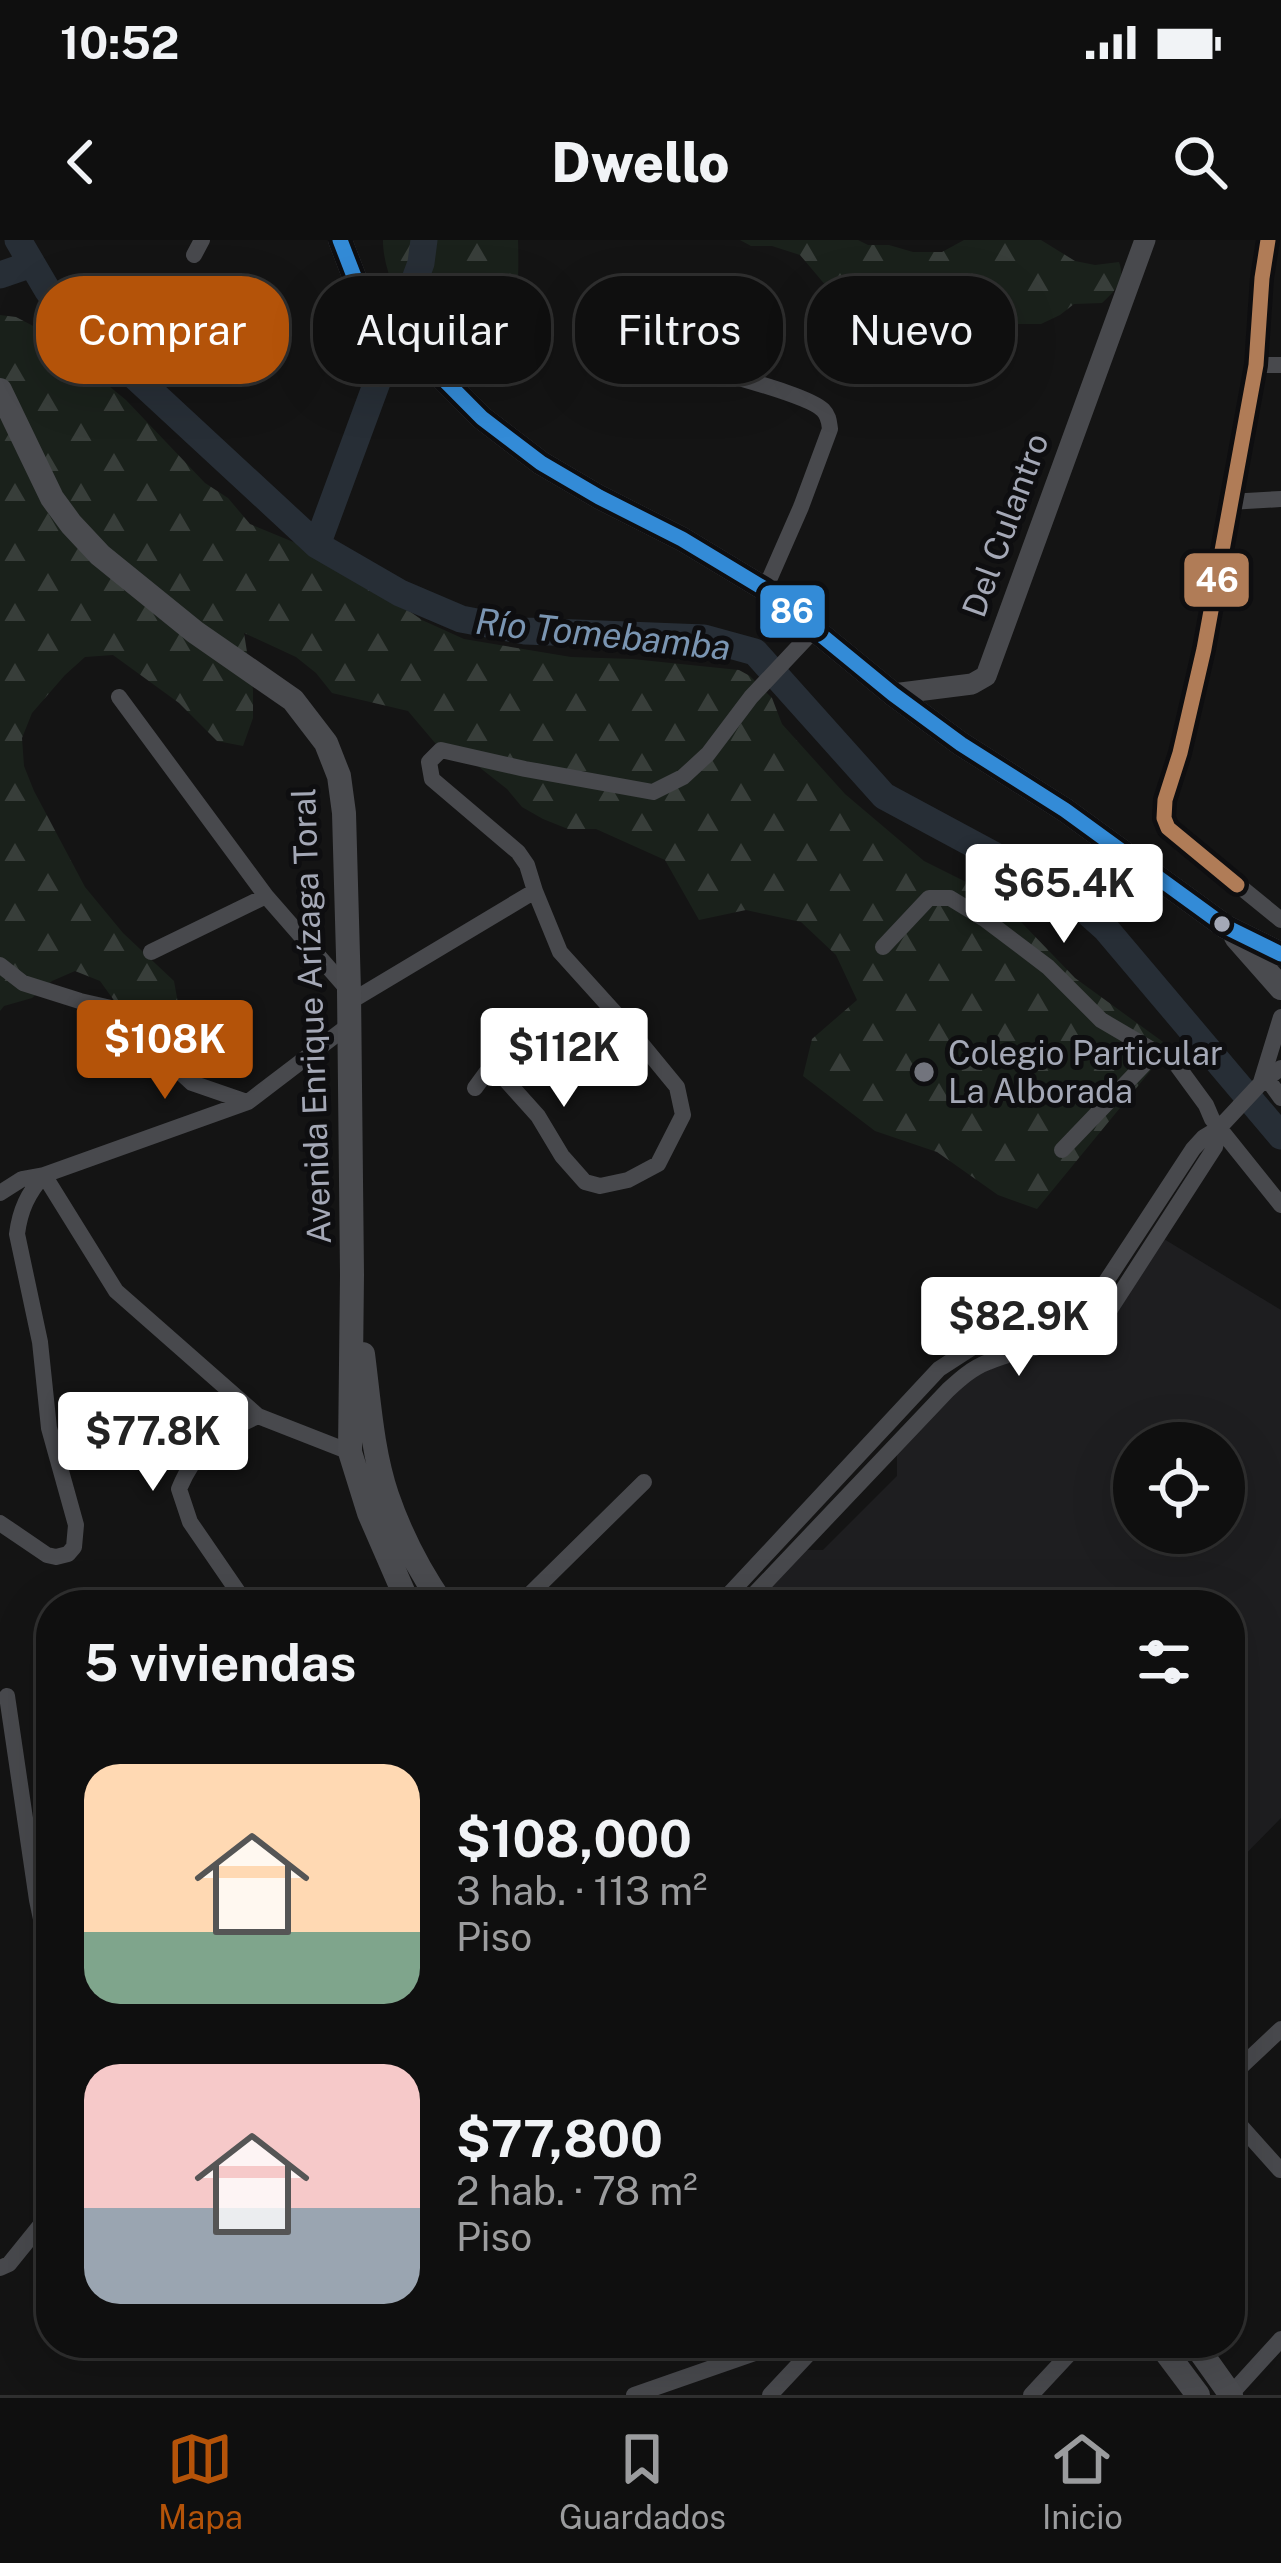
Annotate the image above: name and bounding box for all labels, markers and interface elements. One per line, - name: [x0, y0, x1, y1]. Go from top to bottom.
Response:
- text: 10:52: [60, 16, 179, 69]
- icon: back: [48, 129, 114, 195]
- icon: search: [1167, 129, 1233, 195]
- text: Dwello: [551, 131, 730, 194]
- chip: Comprar: [36, 276, 289, 384]
- chip: Alquilar: [313, 276, 551, 384]
- chip: Filtros: [575, 276, 783, 384]
- chip: Nuevo: [807, 276, 1015, 384]
- street label: Del Culantro: [954, 428, 1056, 622]
- line badge: 46: [1182, 551, 1251, 609]
- text: 46: [1195, 561, 1239, 599]
- line badge: 86: [758, 583, 827, 640]
- text: 86: [770, 592, 814, 630]
- water label: Río Tomebamba: [473, 600, 733, 668]
- street label: Avenida Enrique Arízaga Toral: [284, 787, 338, 1245]
- pin: $65.4K: [966, 844, 1162, 946]
- text: $65.4K: [993, 860, 1135, 906]
- unlabelled marker: [1211, 913, 1233, 935]
- pin: $108K: [81, 1000, 249, 1102]
- pin: $112K: [480, 1008, 648, 1110]
- text: $108K: [104, 1016, 226, 1062]
- text: $112K: [508, 1024, 620, 1070]
- place label: Colegio Particular La Alborada: [948, 1034, 1223, 1110]
- marker: Colegio Particular La Alborada: [911, 1059, 937, 1085]
- pin: $82.9K: [921, 1277, 1117, 1379]
- text: $82.9K: [948, 1293, 1090, 1339]
- pin: $77.8K: [55, 1392, 251, 1494]
- text: $77.8K: [85, 1408, 221, 1454]
- map controls: [1113, 1422, 1245, 1554]
- button: locate: [1113, 1422, 1245, 1554]
- icon: filters: [1131, 1629, 1197, 1695]
- text: 5 viviendas: [84, 1633, 356, 1692]
- text: $108,000: [456, 1809, 692, 1868]
- icon: home: [180, 1812, 324, 1956]
- text: 3 hab. · 113 m²: [456, 1868, 707, 1914]
- text: Piso: [456, 1914, 532, 1960]
- text: $77,800: [456, 2109, 663, 2168]
- icon: home: [180, 2112, 324, 2256]
- text: 2 hab. · 78 m²: [456, 2168, 698, 2214]
- text: Piso: [456, 2214, 532, 2260]
- tab: Mapa: [158, 2426, 243, 2536]
- tab: Guardados: [559, 2426, 726, 2536]
- tab: Inicio: [1042, 2426, 1123, 2536]

